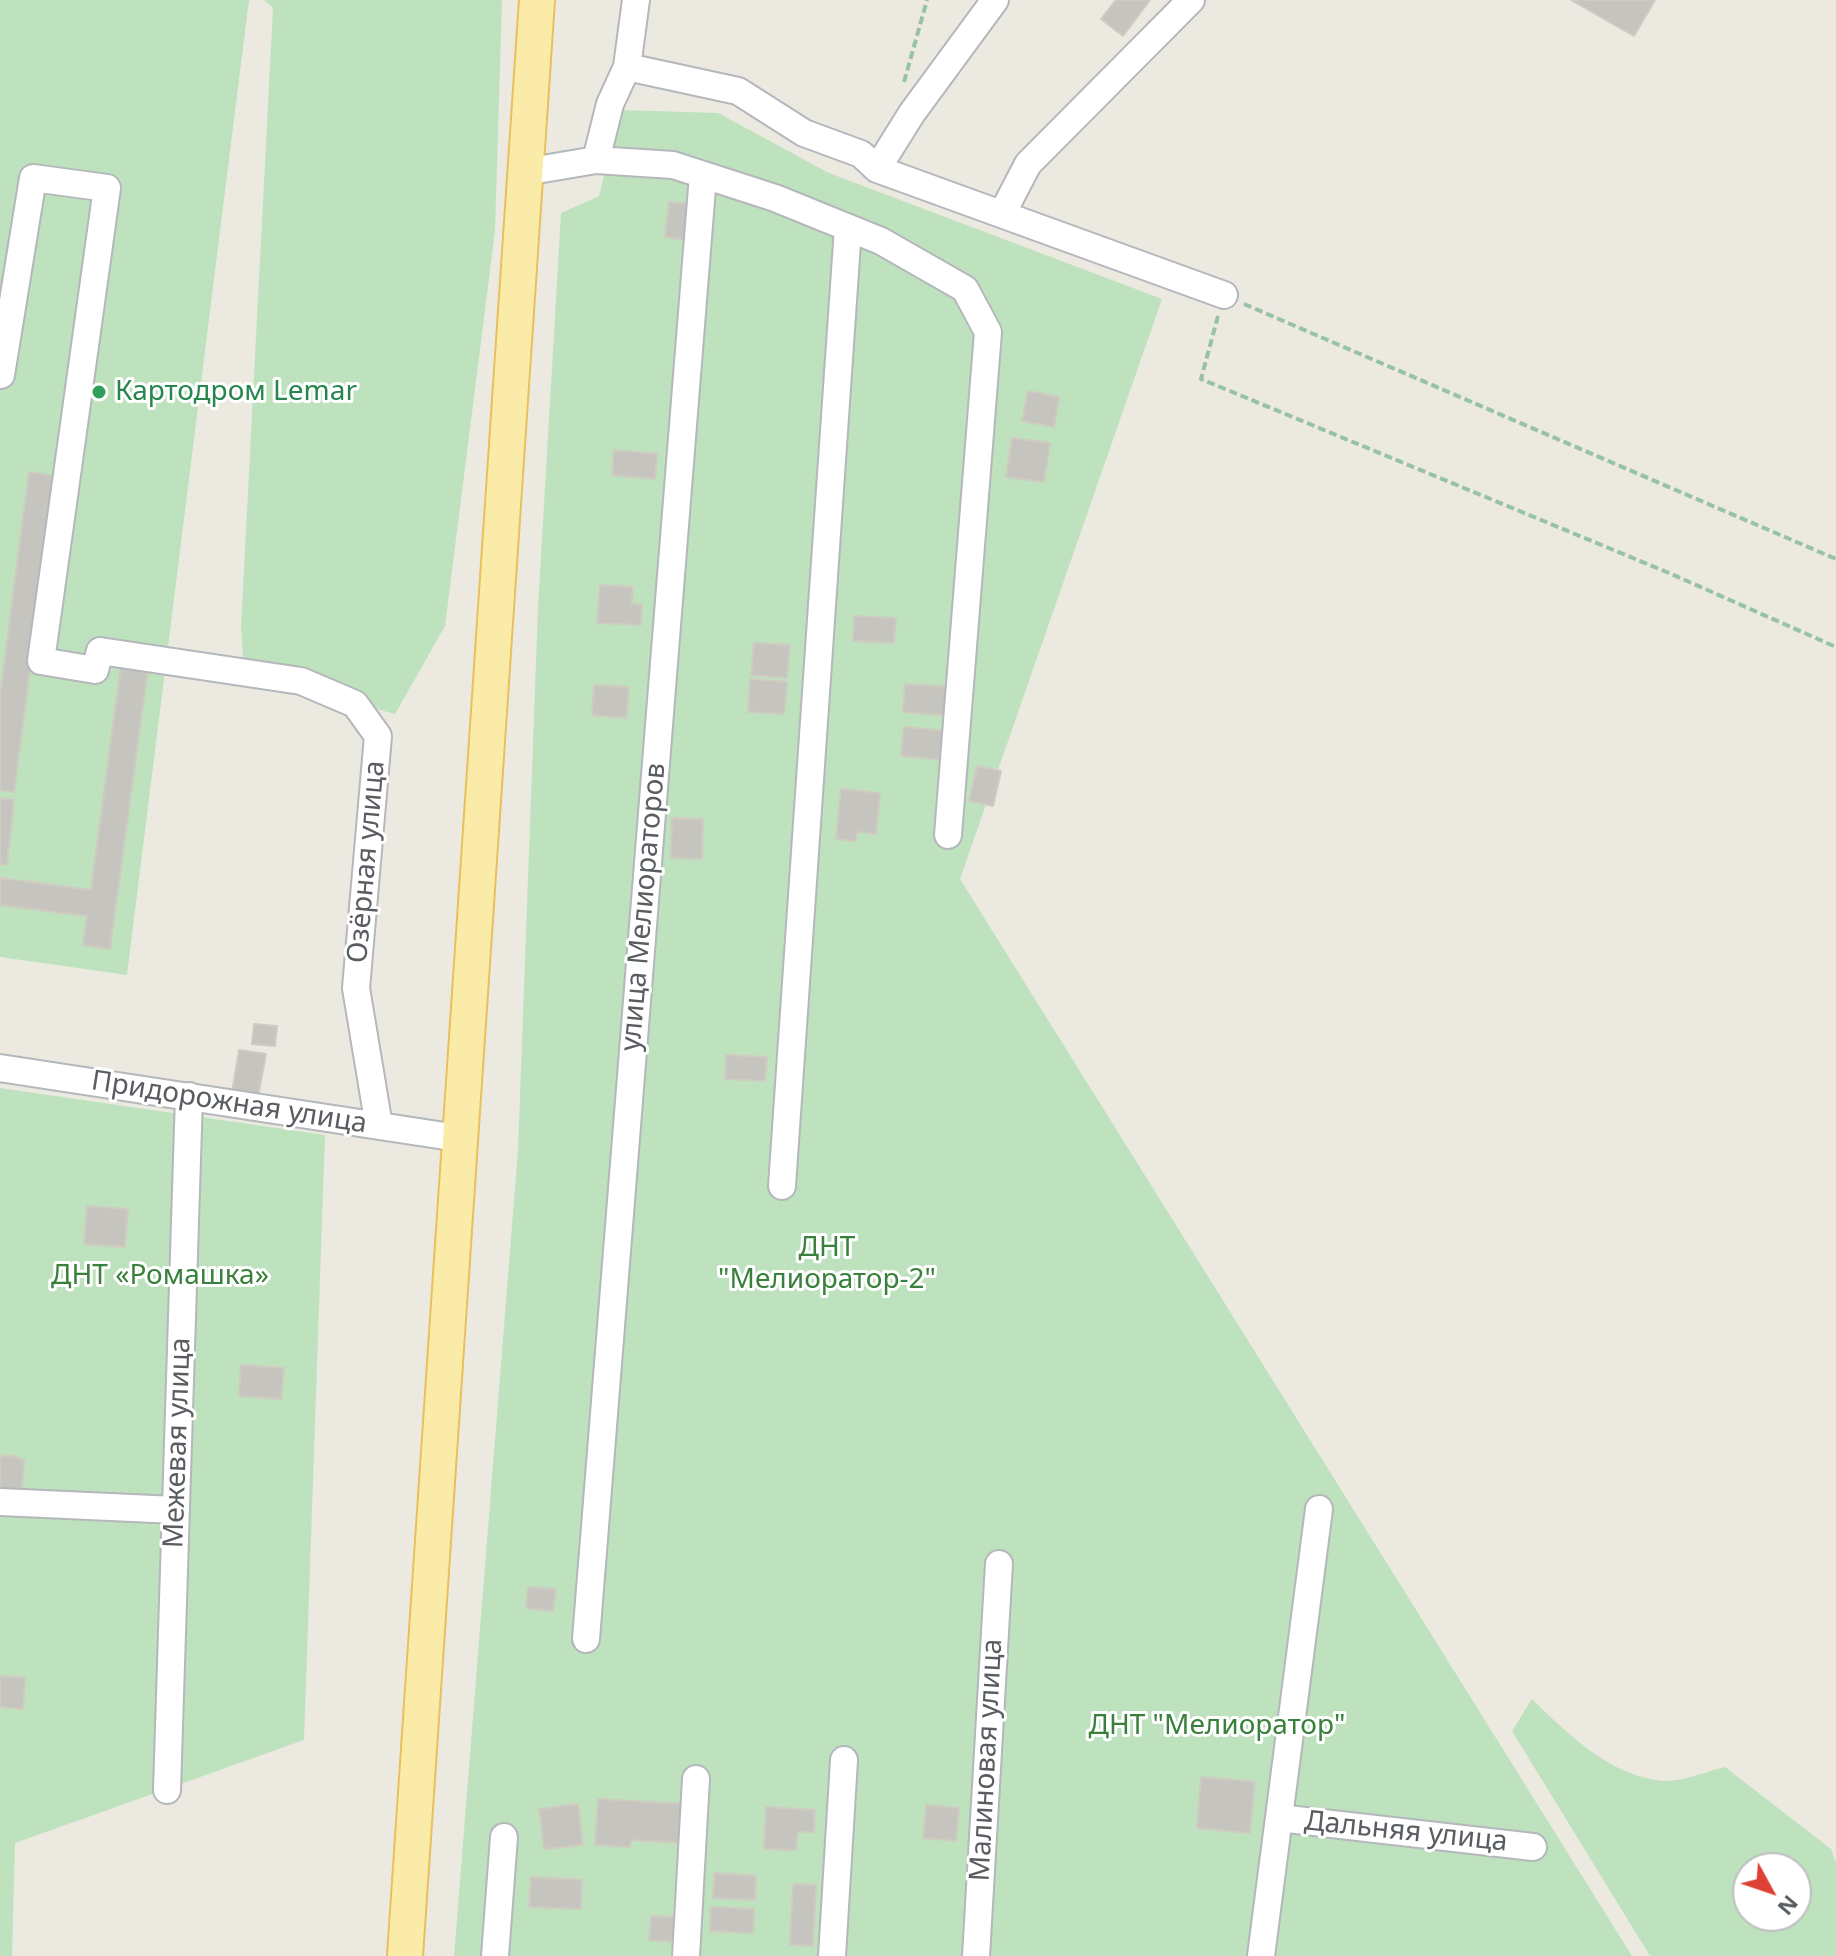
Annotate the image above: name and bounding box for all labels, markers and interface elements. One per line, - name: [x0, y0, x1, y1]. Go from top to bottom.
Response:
- place label: Картодром Lemar: [115, 375, 357, 409]
- marker: Картодром Lemar: [90, 383, 108, 401]
- street label: Озёрная улица: [341, 759, 393, 965]
- street label: улица Мелиораторов: [615, 762, 673, 1052]
- street label: Придорожная улица: [89, 1065, 369, 1141]
- park label: ДНТ "Мелиоратор-2": [718, 1231, 936, 1297]
- park label: ДНТ «Ромашка»: [51, 1259, 269, 1293]
- street label: Межевая улица: [158, 1337, 198, 1549]
- street label: Малиновая улица: [964, 1638, 1010, 1882]
- park label: ДНТ "Мелиоратор": [1089, 1709, 1345, 1743]
- street label: Дальняя улица: [1303, 1805, 1509, 1859]
- north arrow: [1732, 1852, 1812, 1932]
- text: N: [1772, 1890, 1806, 1923]

